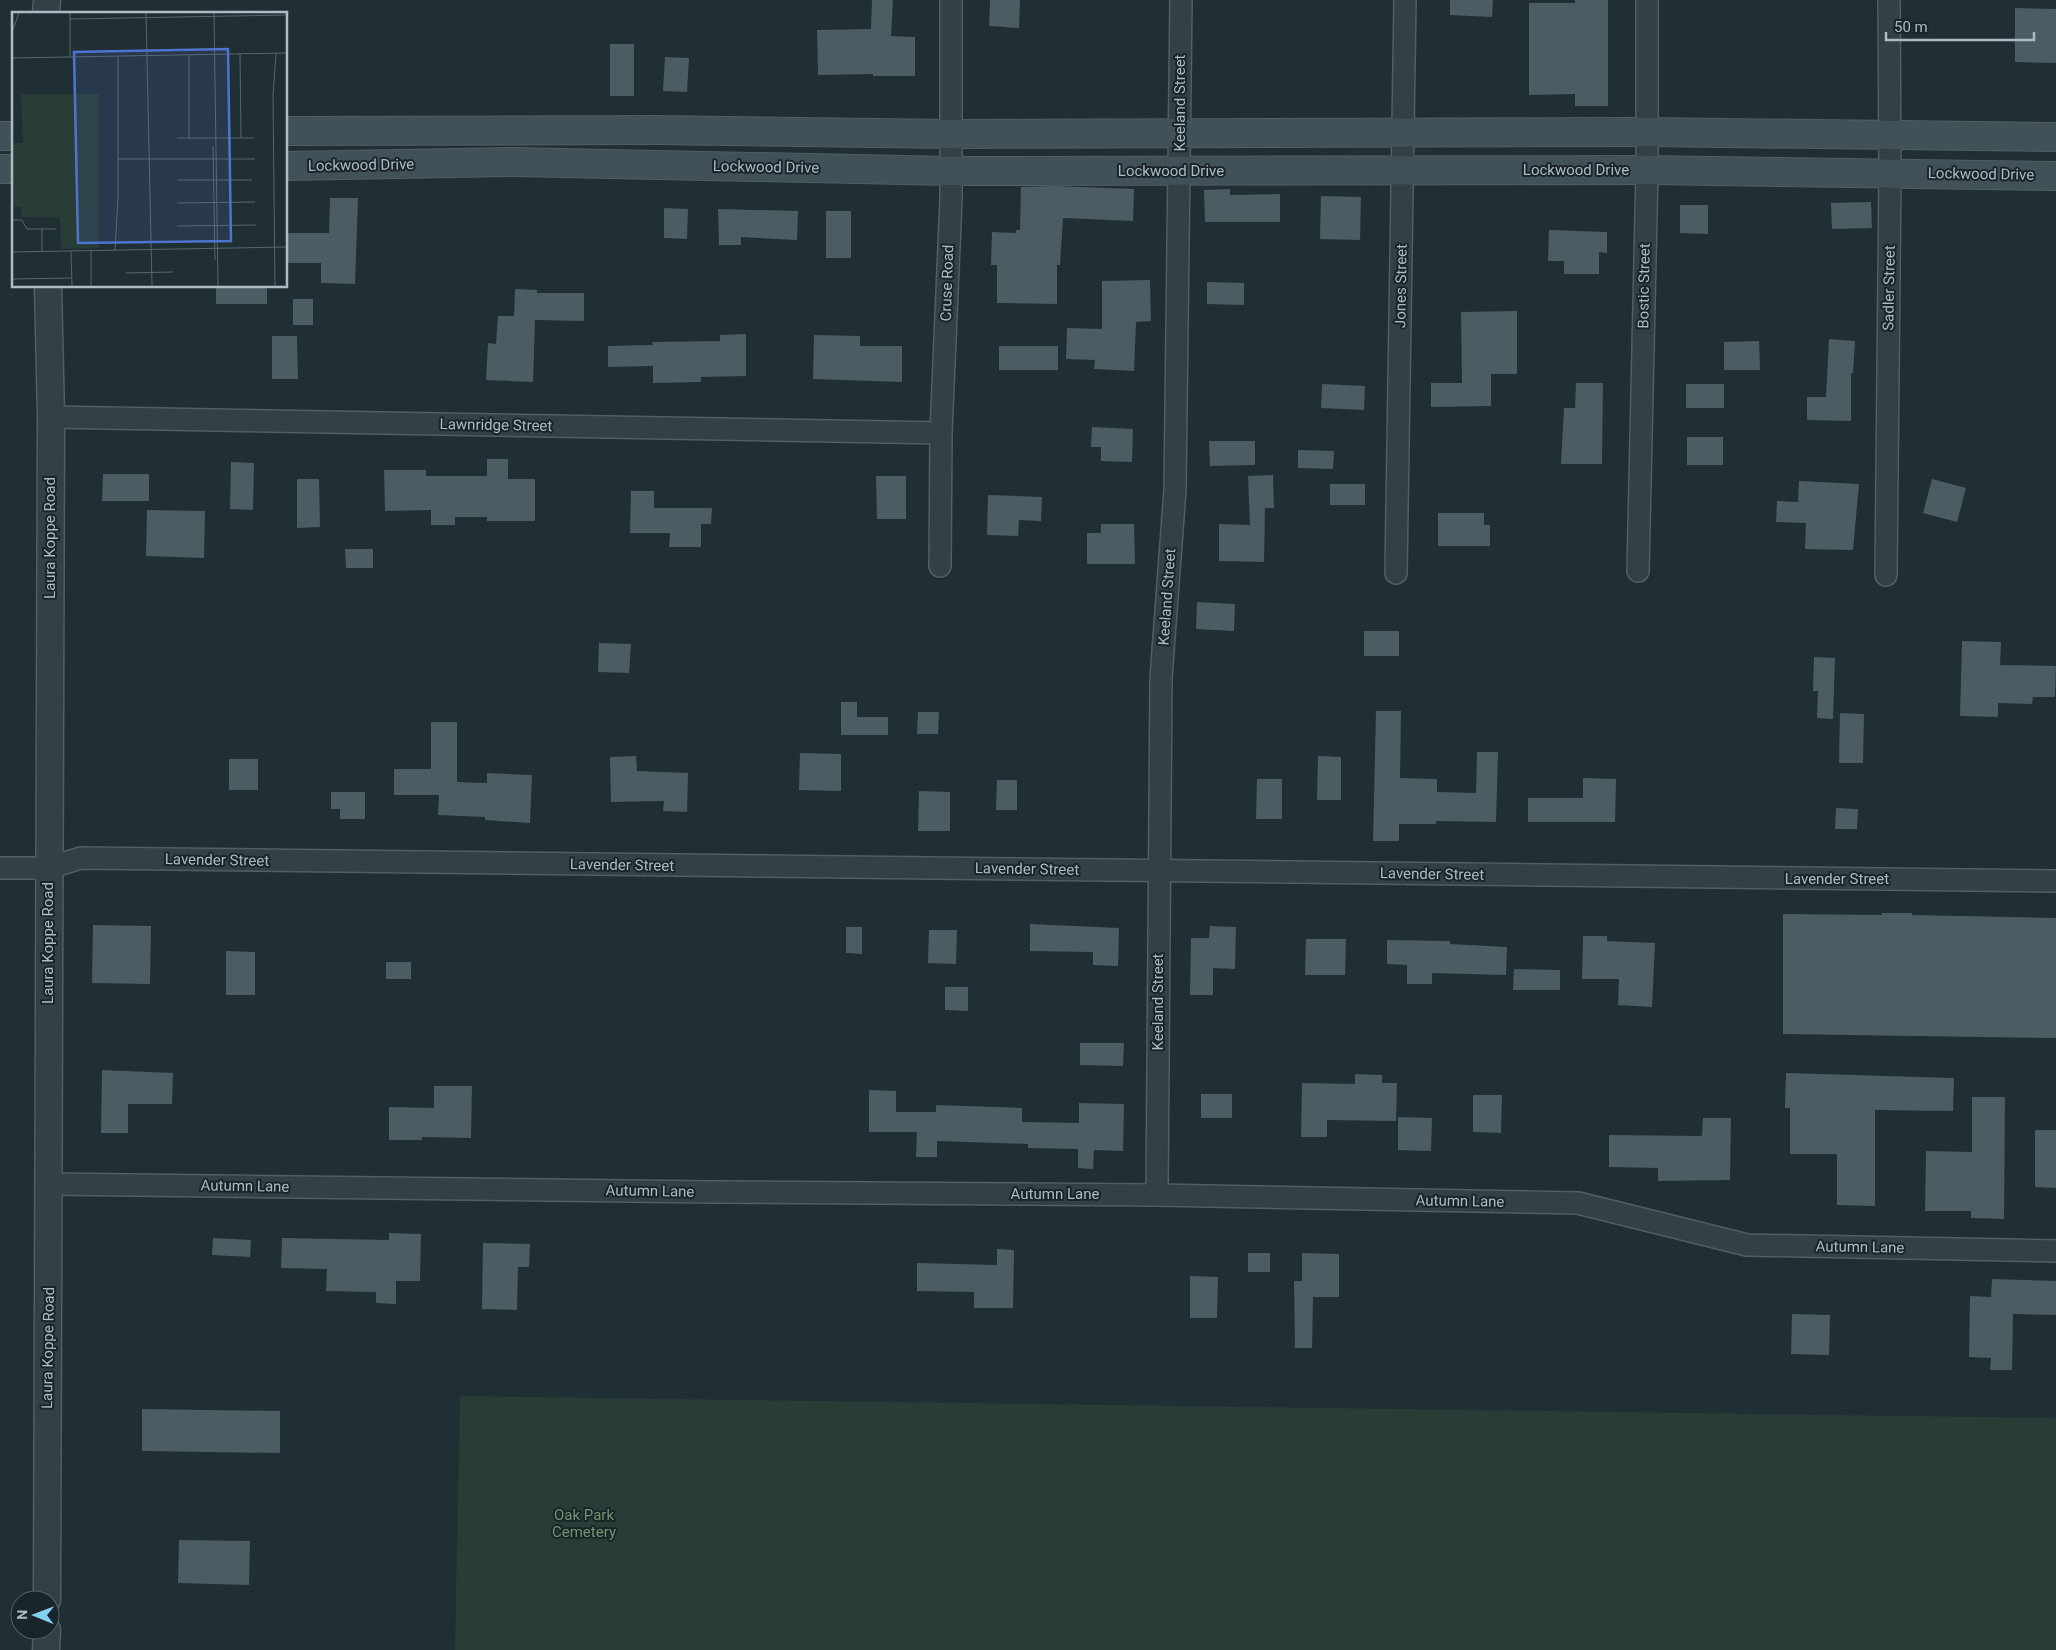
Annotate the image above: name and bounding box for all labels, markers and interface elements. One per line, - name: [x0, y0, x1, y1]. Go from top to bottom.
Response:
- scale bar: [1886, 10, 2034, 42]
- inset map: [12, 12, 288, 288]
- text: 50 m: [1894, 18, 1928, 36]
- street label: Keeland Street: [1171, 54, 1189, 151]
- street label: Lockwood Drive: [308, 155, 414, 175]
- street label: Lockwood Drive: [713, 157, 819, 177]
- street label: Lockwood Drive: [1523, 161, 1629, 179]
- street label: Lockwood Drive: [1118, 162, 1224, 180]
- street label: Lockwood Drive: [1928, 164, 2034, 184]
- street label: Bostic Street: [1634, 243, 1654, 329]
- street label: Cruse Road: [937, 244, 957, 322]
- street label: Jones Street: [1391, 244, 1411, 328]
- street label: Sadler Street: [1879, 245, 1899, 331]
- street label: Lawnridge Street: [440, 415, 553, 435]
- street label: Laura Koppe Road: [41, 477, 59, 599]
- street label: Keeland Street: [1155, 548, 1179, 646]
- street label: Lavender Street: [165, 850, 269, 870]
- street label: Lavender Street: [570, 855, 674, 875]
- street label: Lavender Street: [975, 859, 1079, 879]
- street label: Lavender Street: [1380, 864, 1484, 884]
- street label: Lavender Street: [1785, 870, 1889, 888]
- street label: Laura Koppe Road: [39, 882, 57, 1004]
- street label: Keeland Street: [1149, 953, 1167, 1050]
- street label: Autumn Lane: [200, 1176, 290, 1196]
- street label: Autumn Lane: [605, 1181, 695, 1201]
- street label: Autumn Lane: [1011, 1185, 1099, 1203]
- street label: Autumn Lane: [1415, 1191, 1505, 1211]
- street label: Autumn Lane: [1815, 1237, 1905, 1257]
- street label: Laura Koppe Road: [38, 1287, 58, 1409]
- park label: Oak Park Cemetery: [552, 1506, 616, 1541]
- north arrow: [10, 1590, 60, 1640]
- text: N: [14, 1610, 30, 1620]

